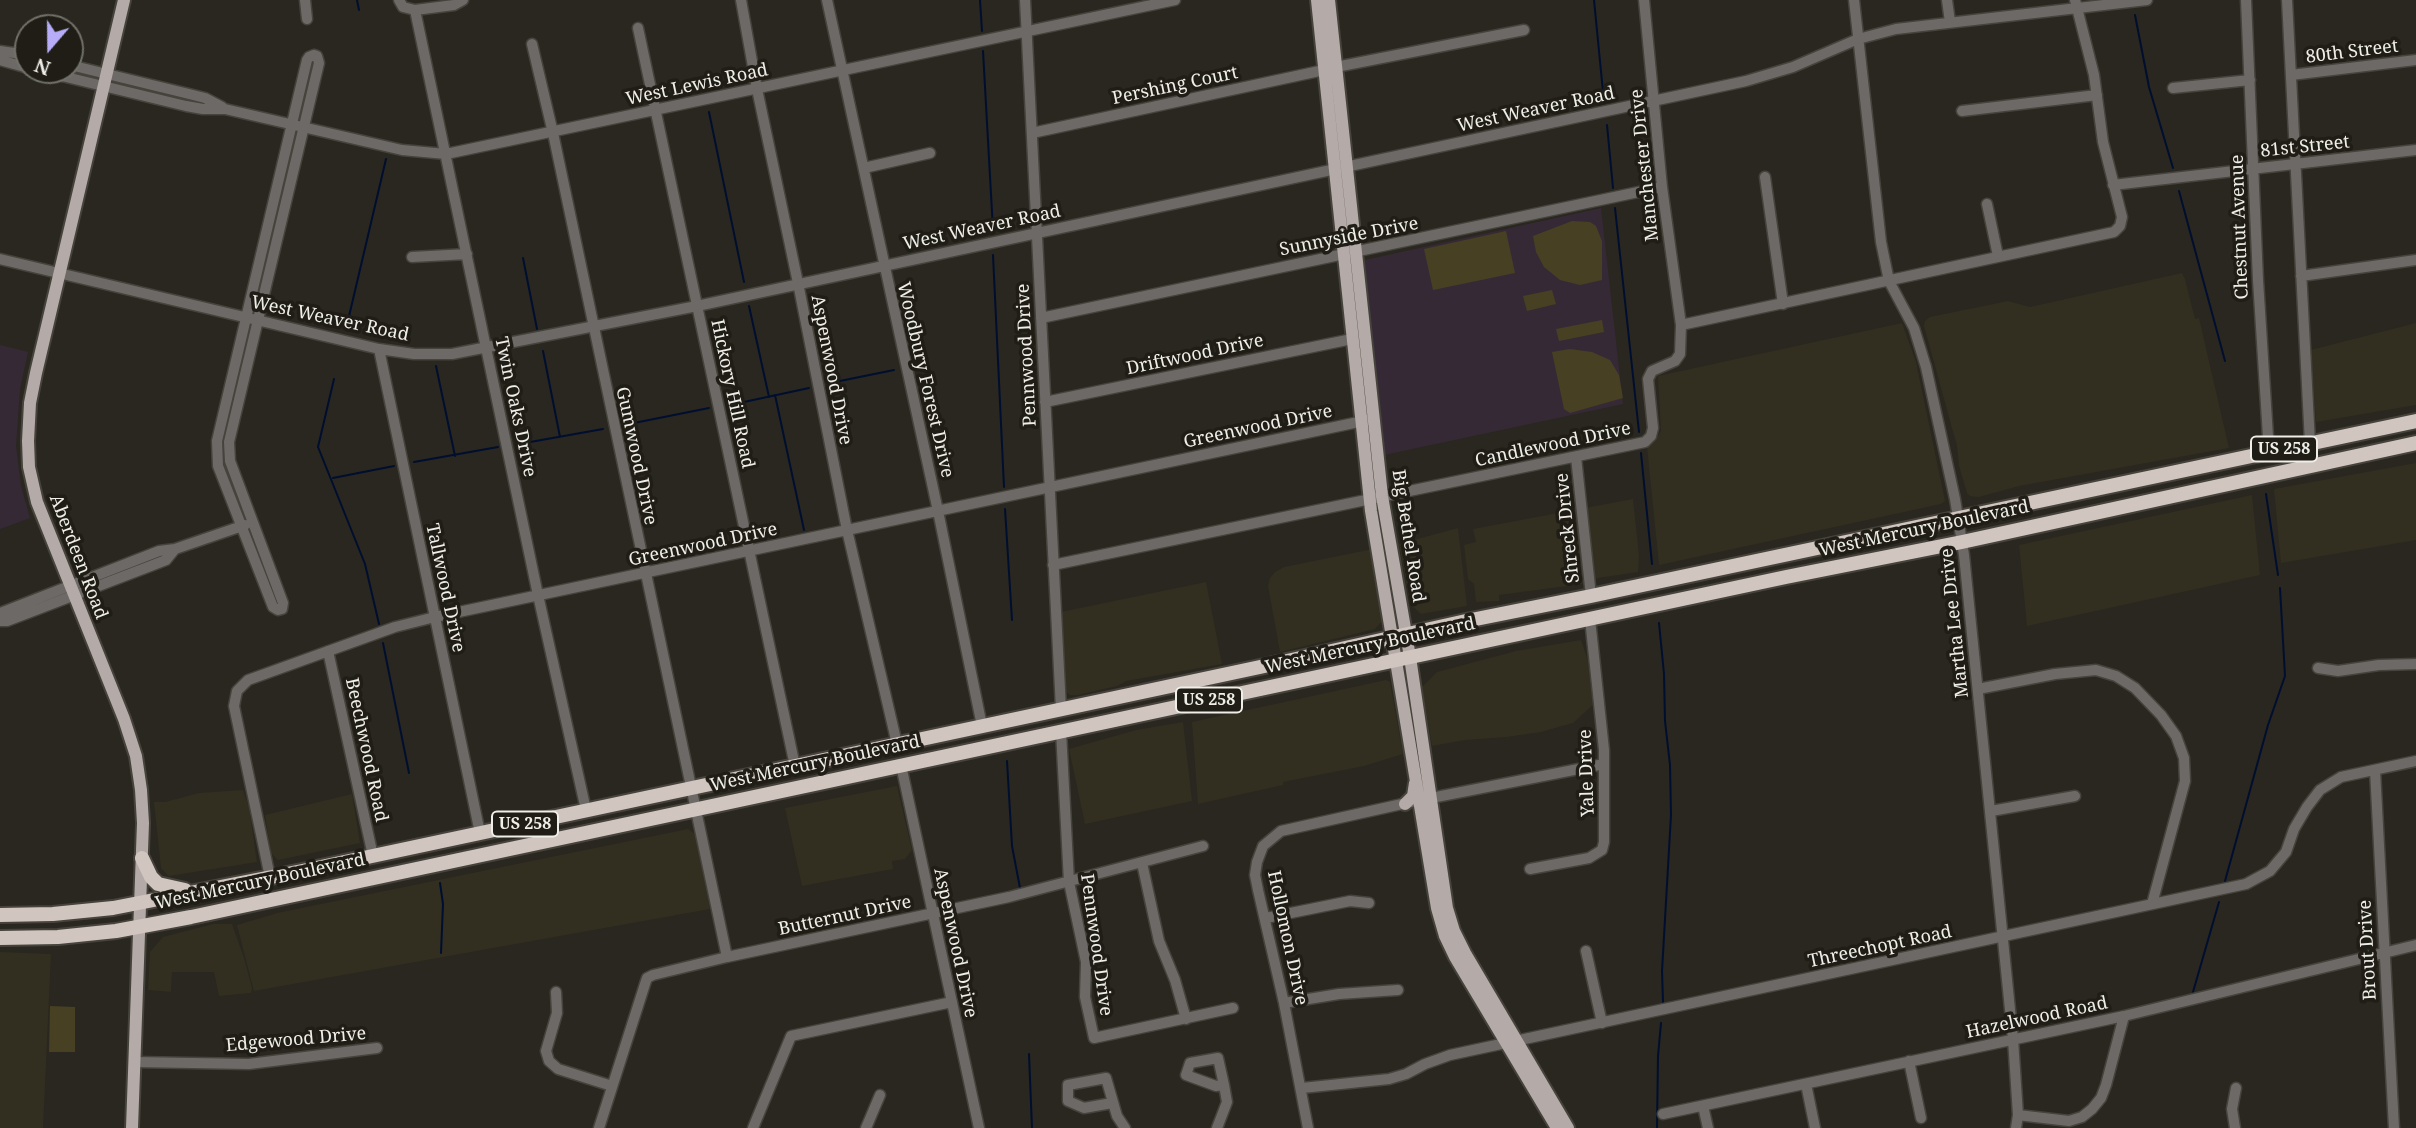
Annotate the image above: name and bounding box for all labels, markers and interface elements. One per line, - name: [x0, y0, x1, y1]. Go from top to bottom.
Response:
- north arrow: [14, 14, 84, 84]
- street label: 80th Street: [2305, 36, 2399, 68]
- text: N: [31, 52, 54, 82]
- street label: West Lewis Road: [624, 59, 770, 111]
- street label: Pershing Court: [1110, 62, 1240, 110]
- street label: West Weaver Road: [1455, 83, 1617, 137]
- street label: Manchester Drive: [1626, 88, 1664, 242]
- street label: 81st Street: [2259, 132, 2351, 162]
- street label: Chestnut Avenue: [2227, 154, 2253, 300]
- street label: West Weaver Road: [901, 201, 1063, 255]
- street label: Sunnyside Drive: [1278, 213, 1420, 261]
- street label: Woodbury Forest Drive: [892, 280, 958, 480]
- street label: Pennwood Drive: [1012, 283, 1042, 427]
- street label: West Weaver Road: [249, 292, 411, 346]
- street label: Aspenwood Drive: [806, 293, 856, 447]
- street label: Hickory Hill Road: [706, 317, 758, 471]
- street label: Driftwood Drive: [1124, 330, 1266, 380]
- street label: Twin Oaks Drive: [490, 335, 540, 479]
- street label: Gumwood Drive: [611, 385, 661, 527]
- street label: Greenwood Drive: [1182, 401, 1334, 453]
- street label: Candlewood Drive: [1473, 418, 1633, 472]
- road number: US 258: [2251, 436, 2317, 462]
- street label: Big Bethel Road: [1387, 468, 1429, 604]
- street label: Shreck Drive: [1551, 472, 1585, 584]
- street label: Aberdeen Road: [44, 492, 112, 622]
- street label: West Mercury Boulevard: [1817, 496, 2031, 562]
- street label: Greenwood Drive: [627, 519, 779, 571]
- street label: Tallwood Drive: [421, 522, 469, 654]
- street label: Martha Lee Drive: [1936, 547, 1974, 699]
- street label: West Mercury Boulevard: [1263, 613, 1477, 679]
- street label: Beechwood Road: [340, 676, 392, 824]
- road number: US 258: [1176, 688, 1242, 712]
- street label: Yale Drive: [1575, 729, 1599, 817]
- street label: West Mercury Boulevard: [708, 731, 922, 797]
- road number: US 258: [492, 811, 558, 836]
- street label: West Mercury Boulevard: [153, 849, 367, 915]
- street label: Aspenwood Drive: [929, 866, 981, 1020]
- street label: Hollomon Drive: [1262, 869, 1312, 1007]
- street label: Pennwood Drive: [1075, 873, 1117, 1017]
- street label: Butternut Drive: [777, 891, 913, 941]
- street label: Brout Drive: [2355, 899, 2381, 1001]
- street label: Threechopt Road: [1806, 921, 1954, 973]
- street label: Hazelwood Road: [1964, 992, 2110, 1044]
- street label: Edgewood Drive: [225, 1023, 367, 1057]

